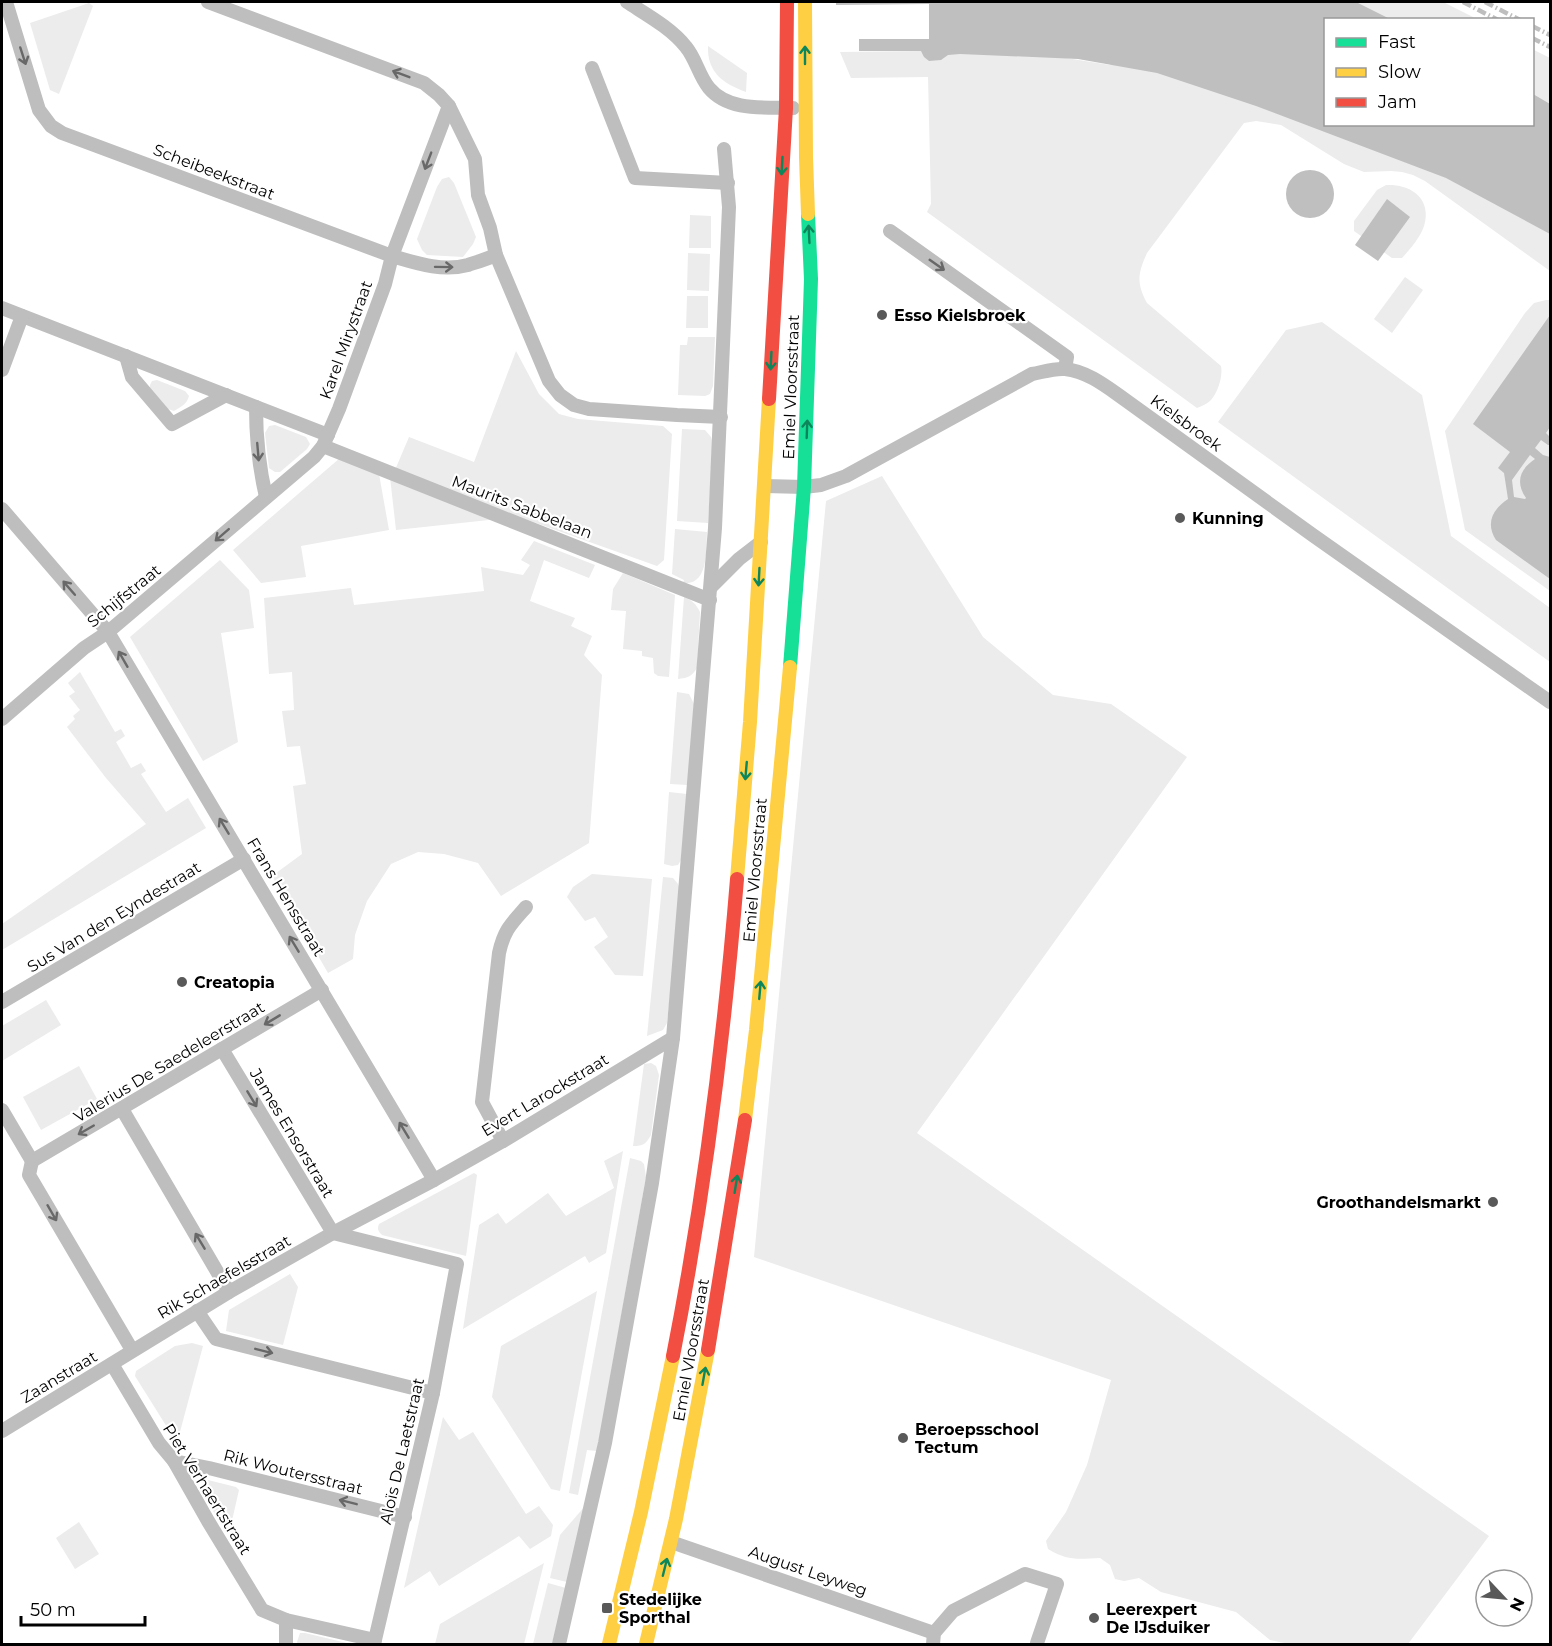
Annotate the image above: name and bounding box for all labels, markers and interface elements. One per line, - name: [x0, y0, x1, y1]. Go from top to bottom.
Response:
- legend: [1324, 18, 1534, 126]
- text: Fast: [1378, 31, 1416, 53]
- one-way arrow: [18, 46, 29, 65]
- one-way arrow: [799, 46, 811, 66]
- text: Slow: [1378, 61, 1421, 83]
- one-way arrow: [392, 68, 411, 79]
- text: Jam: [1377, 91, 1417, 113]
- street label: Scheibeekstraat: [151, 140, 278, 204]
- one-way arrow: [421, 151, 432, 170]
- one-way arrow: [777, 156, 788, 176]
- one-way arrow: [803, 224, 814, 244]
- one-way arrow: [929, 259, 945, 271]
- one-way arrow: [433, 261, 453, 272]
- street label: Karel Mirystraat: [316, 278, 376, 402]
- place label: Esso Kielsbroek: [894, 306, 1026, 325]
- marker: Esso Kielsbroek: [875, 308, 889, 322]
- street label: Emiel Vloorsstraat: [779, 314, 803, 460]
- one-way arrow: [766, 351, 777, 371]
- street label: Kielsbroek: [1147, 391, 1226, 456]
- one-way arrow: [801, 419, 812, 439]
- one-way arrow: [253, 442, 264, 462]
- street label: Maurits Sabbelaan: [449, 471, 595, 543]
- place label: Kunning: [1192, 509, 1264, 528]
- marker: Kunning: [1173, 511, 1187, 525]
- one-way arrow: [215, 528, 230, 542]
- street label: Schijfstraat: [83, 560, 165, 631]
- one-way arrow: [754, 566, 765, 586]
- one-way arrow: [62, 581, 76, 596]
- one-way arrow: [117, 651, 129, 668]
- one-way arrow: [741, 761, 752, 781]
- street label: Emiel Vloorsstraat: [739, 796, 771, 943]
- one-way arrow: [217, 818, 229, 835]
- street label: Frans Hensstraat: [243, 834, 329, 960]
- street label: Sus Van den Eyndestraat: [24, 857, 205, 976]
- one-way arrow: [288, 936, 300, 953]
- place label: Creatopia: [194, 973, 275, 992]
- marker: Creatopia: [175, 975, 189, 989]
- one-way arrow: [755, 981, 766, 1001]
- street label: Valerius De Saedeleerstraat: [70, 997, 268, 1127]
- one-way arrow: [264, 1014, 281, 1026]
- street label: Evert Larockstraat: [478, 1049, 612, 1140]
- street label: James Ensorstraat: [245, 1064, 338, 1201]
- one-way arrow: [247, 1090, 259, 1107]
- one-way arrow: [398, 1122, 410, 1139]
- one-way arrow: [78, 1124, 95, 1136]
- one-way arrow: [730, 1174, 741, 1194]
- place label: Groothandelsmarkt: [1317, 1193, 1481, 1212]
- marker: Groothandelsmarkt: [1486, 1195, 1500, 1209]
- one-way arrow: [46, 1204, 58, 1221]
- street label: Rik Schaefelsstraat: [154, 1231, 294, 1323]
- one-way arrow: [193, 1233, 205, 1250]
- street label: Emiel Vloorsstraat: [669, 1276, 713, 1423]
- one-way arrow: [254, 1346, 273, 1358]
- street label: Zaanstraat: [17, 1347, 101, 1407]
- one-way arrow: [698, 1367, 709, 1386]
- street label: Aloïs De Laetstraat: [376, 1375, 428, 1526]
- street label: Piet Verhaertstraat: [159, 1420, 255, 1558]
- place label: Beroepsschool Tectum: [915, 1420, 1039, 1457]
- marker: Beroepsschool Tectum: [896, 1431, 910, 1445]
- street label: Rik Woutersstraat: [221, 1446, 365, 1499]
- one-way arrow: [339, 1496, 358, 1508]
- street label: August Leyweg: [746, 1542, 870, 1600]
- one-way arrow: [660, 1558, 672, 1577]
- north arrow: [1474, 1568, 1534, 1628]
- scale bar: [21, 1589, 146, 1627]
- place label: Stedelijke Sporthal: [619, 1590, 702, 1627]
- text: N: [1506, 1594, 1528, 1614]
- text: 50 m: [30, 1599, 76, 1621]
- place label: Leerexpert De IJsduiker: [1106, 1600, 1210, 1637]
- marker: Stedelijke Sporthal: [600, 1601, 614, 1615]
- marker: Leerexpert De IJsduiker: [1087, 1611, 1101, 1625]

